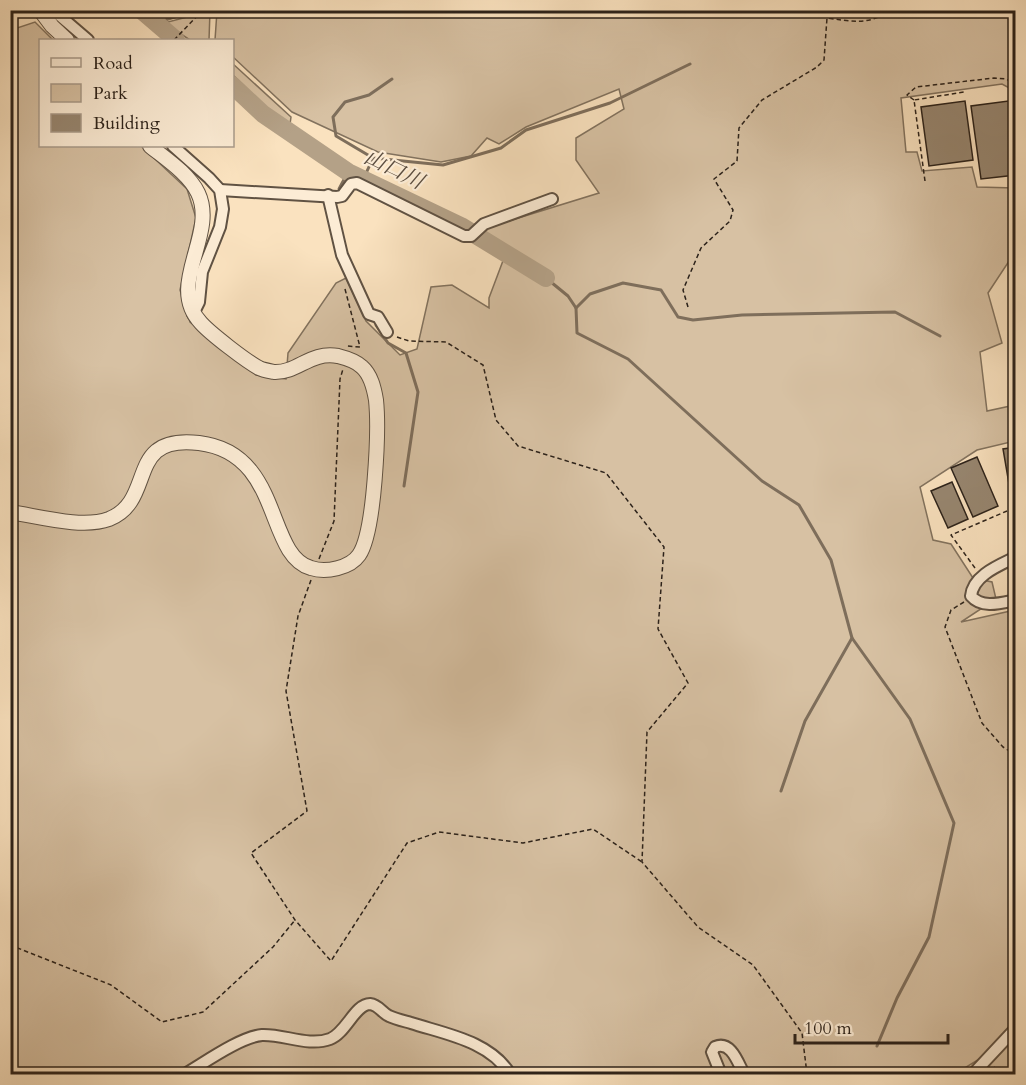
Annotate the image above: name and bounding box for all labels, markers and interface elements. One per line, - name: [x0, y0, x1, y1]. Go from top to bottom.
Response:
- legend: [39, 39, 234, 147]
- text: Road: [93, 51, 133, 76]
- text: Park: [93, 81, 128, 106]
- text: Building: [93, 111, 161, 136]
- water label: 山口川: [359, 143, 430, 197]
- scale bar: [795, 1007, 948, 1045]
- text: 100 m: [804, 1016, 852, 1041]

